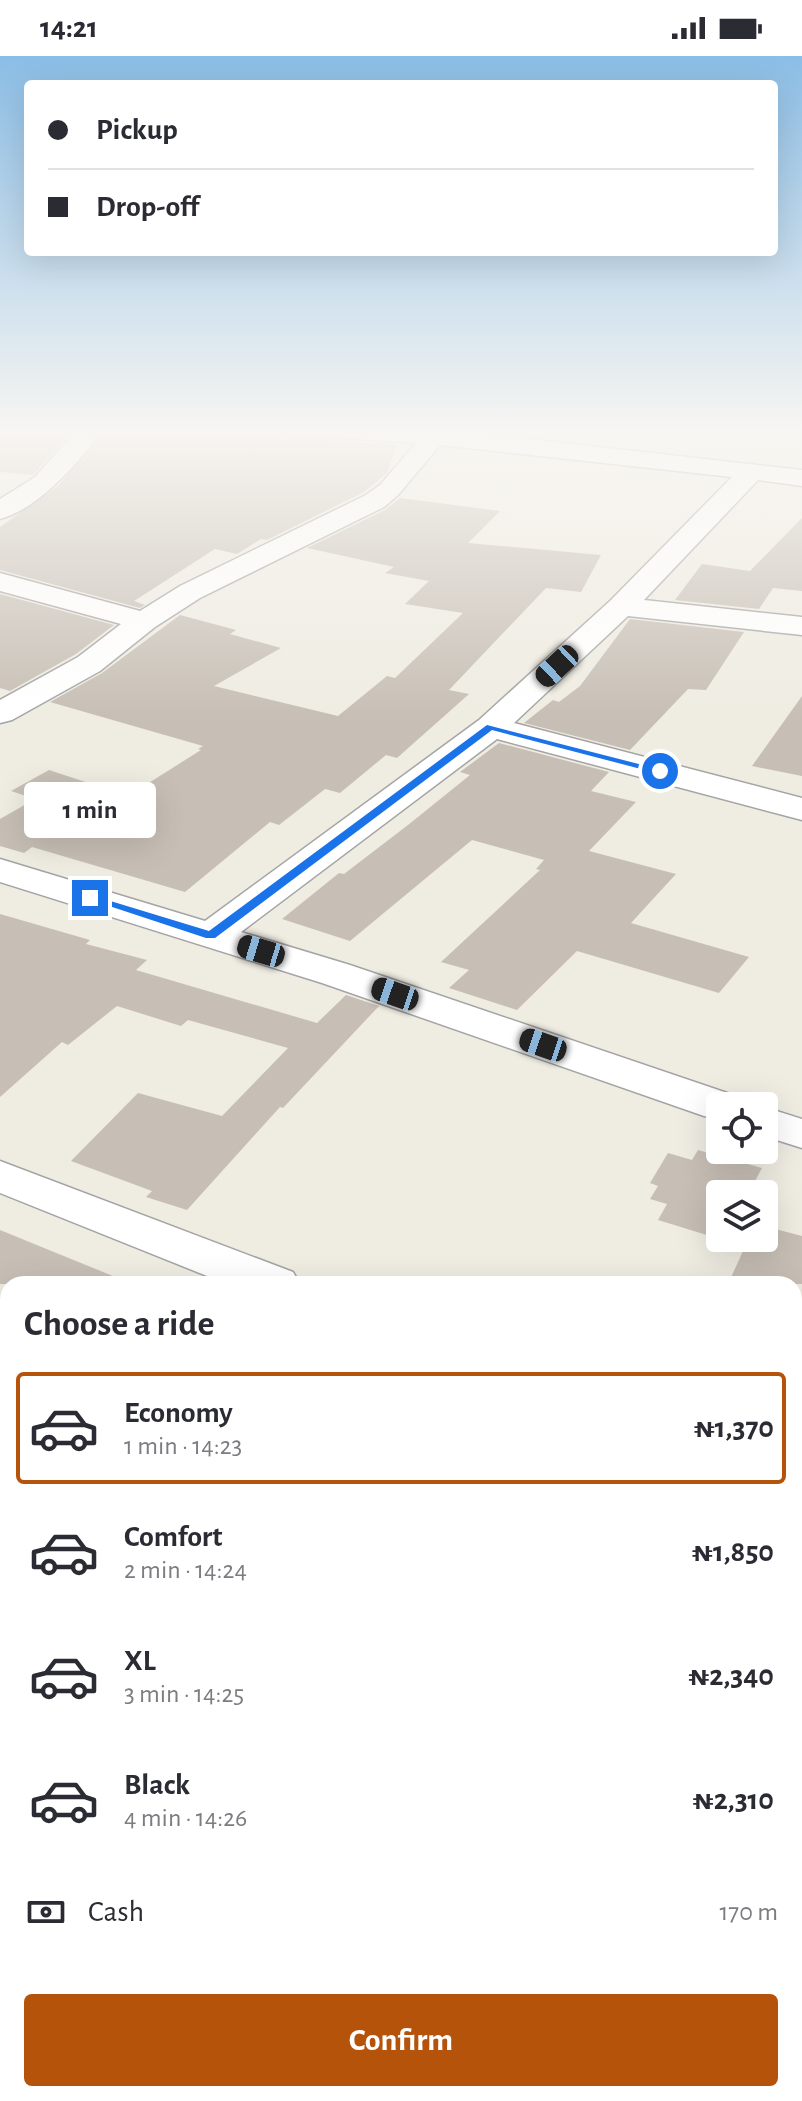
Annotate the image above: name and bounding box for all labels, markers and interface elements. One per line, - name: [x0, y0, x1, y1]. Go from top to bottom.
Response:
- text: 14:21: [40, 13, 98, 43]
- text: Pickup: [96, 115, 178, 145]
- text: Drop-off: [96, 192, 199, 222]
- car: [531, 641, 583, 691]
- route start: [642, 753, 678, 789]
- callout: 1 min: [24, 782, 156, 838]
- text: 1 min: [63, 797, 117, 823]
- route end: [72, 880, 108, 916]
- car: [235, 933, 287, 969]
- car: [368, 975, 422, 1013]
- car: [516, 1026, 570, 1064]
- map controls: [706, 1092, 778, 1252]
- button: locate: [706, 1092, 778, 1164]
- button: layers: [706, 1180, 778, 1252]
- text: Choose a ride: [24, 1306, 214, 1342]
- icon: car: [28, 1392, 100, 1464]
- text: Economy: [124, 1398, 233, 1428]
- text: ₦1,370: [694, 1413, 774, 1443]
- text: 1 min · 14:23: [124, 1433, 242, 1459]
- icon: car: [28, 1516, 100, 1588]
- text: Comfort: [124, 1522, 223, 1552]
- text: ₦1,850: [692, 1537, 774, 1567]
- text: 2 min · 14:24: [124, 1557, 247, 1583]
- icon: car: [28, 1640, 100, 1712]
- text: XL: [124, 1646, 156, 1676]
- text: ₦2,340: [688, 1661, 774, 1691]
- text: 3 min · 14:25: [124, 1681, 244, 1707]
- icon: car: [28, 1764, 100, 1836]
- text: Black: [124, 1770, 190, 1800]
- text: ₦2,310: [692, 1785, 774, 1815]
- text: 4 min · 14:26: [124, 1805, 247, 1831]
- icon: cash: [24, 1890, 68, 1934]
- text: Cash: [88, 1897, 144, 1927]
- text: 170 m: [719, 1899, 778, 1925]
- button: Confirm: [24, 1994, 778, 2086]

